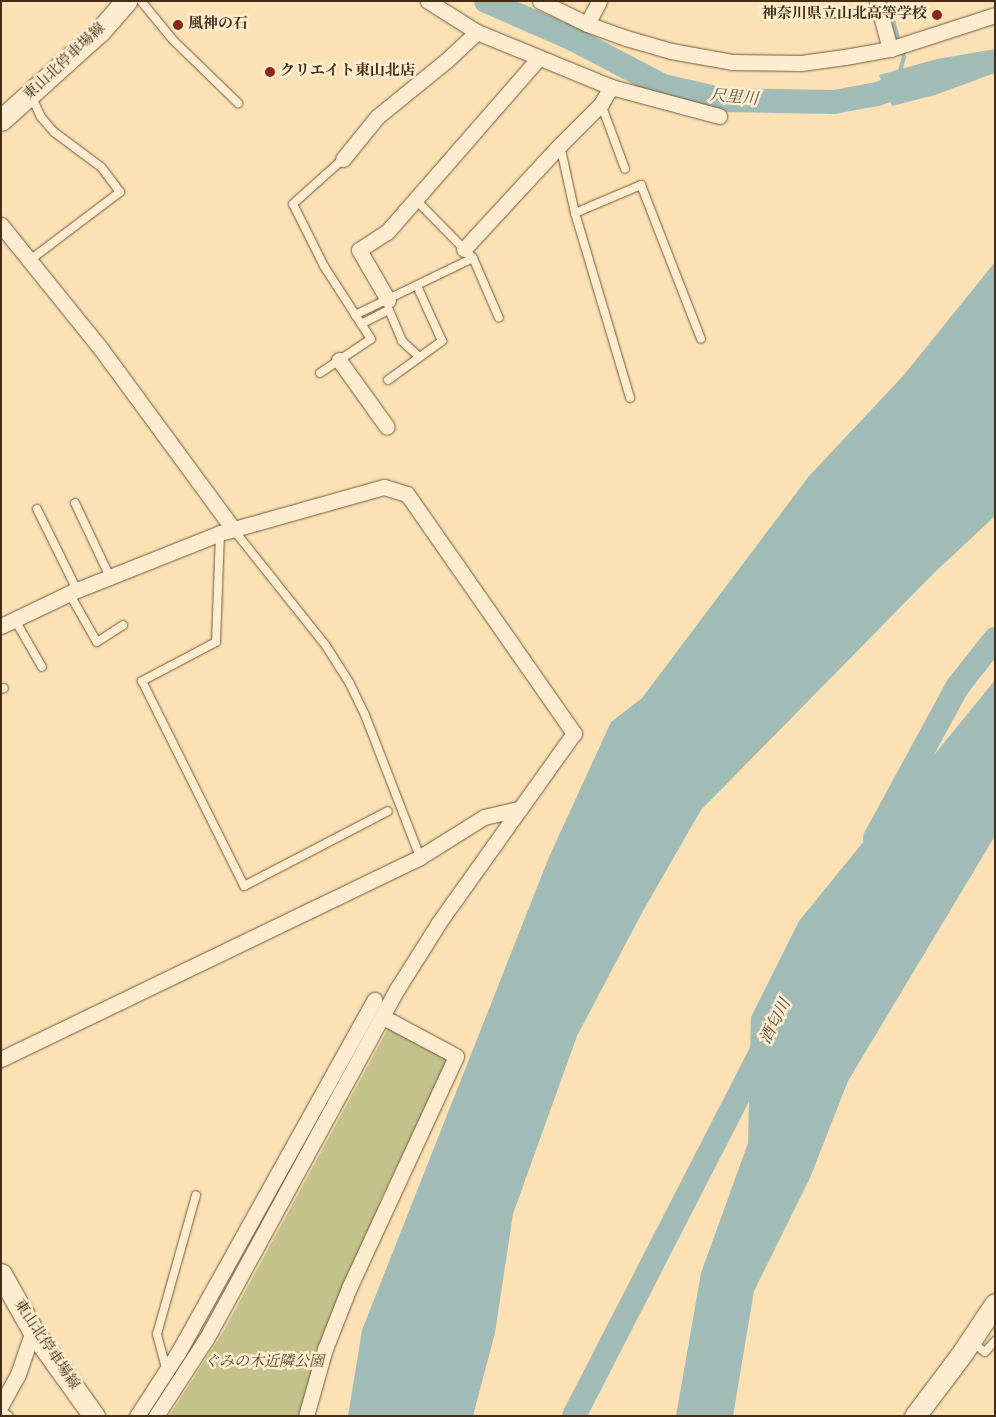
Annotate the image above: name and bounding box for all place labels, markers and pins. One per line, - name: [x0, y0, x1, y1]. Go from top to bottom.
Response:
- place label: 神奈川県立山北高等学校: [762, 6, 927, 24]
- marker: 神奈川県立山北高等学校: [931, 9, 943, 21]
- place label: 風神の石: [188, 16, 248, 34]
- marker: 風神の石: [172, 19, 184, 31]
- place label: クリエイト東山北店: [280, 63, 415, 81]
- marker: クリエイト東山北店: [264, 66, 276, 78]

